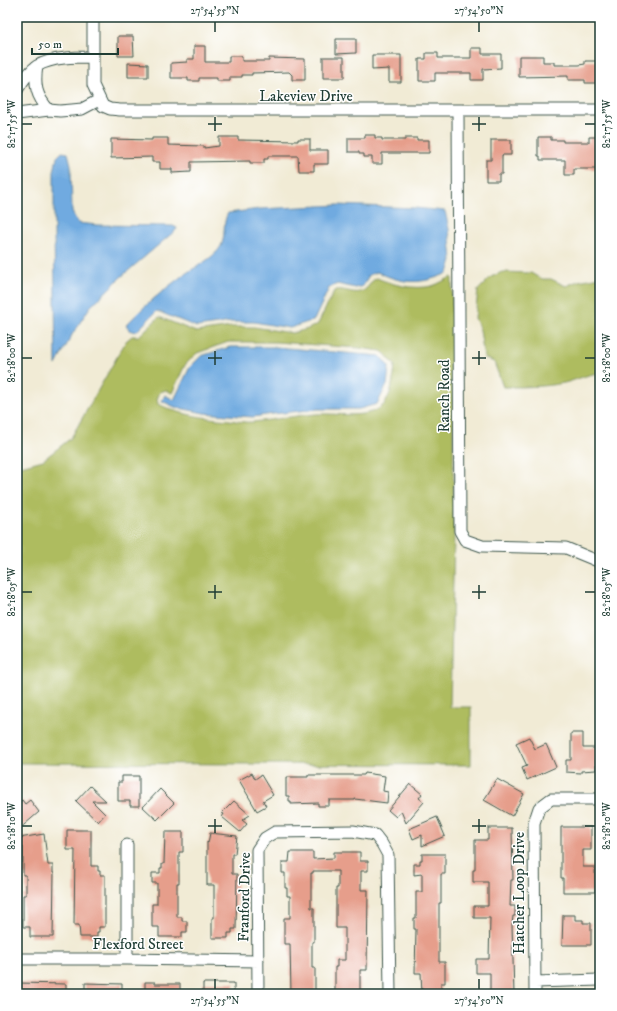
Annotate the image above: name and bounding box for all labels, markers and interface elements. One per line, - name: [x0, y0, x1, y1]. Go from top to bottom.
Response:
- text: 27°54'55"N: [190, 5, 240, 17]
- text: 27°54'50"N: [454, 5, 504, 17]
- scale bar: [32, 30, 118, 56]
- text: 50 m: [38, 37, 62, 52]
- street label: Lakeview Drive: [259, 87, 353, 106]
- text: 82°17'55"W: [6, 99, 18, 148]
- text: 82°17'55"W: [601, 99, 613, 148]
- text: 82°18'00"W: [6, 333, 18, 383]
- text: 82°18'00"W: [601, 333, 613, 383]
- street label: Ranch Road: [435, 359, 454, 432]
- text: 82°18'05"W: [6, 567, 18, 616]
- text: 82°18'05"W: [601, 567, 613, 616]
- text: 82°18'10"W: [6, 801, 18, 850]
- text: 82°18'10"W: [601, 801, 613, 850]
- street label: Hatcher Loop Drive: [510, 832, 529, 954]
- street label: Franford Drive: [234, 852, 255, 942]
- street label: Flexford Street: [93, 935, 184, 954]
- text: 27°54'55"N: [190, 995, 240, 1007]
- text: 27°54'50"N: [454, 995, 504, 1007]

